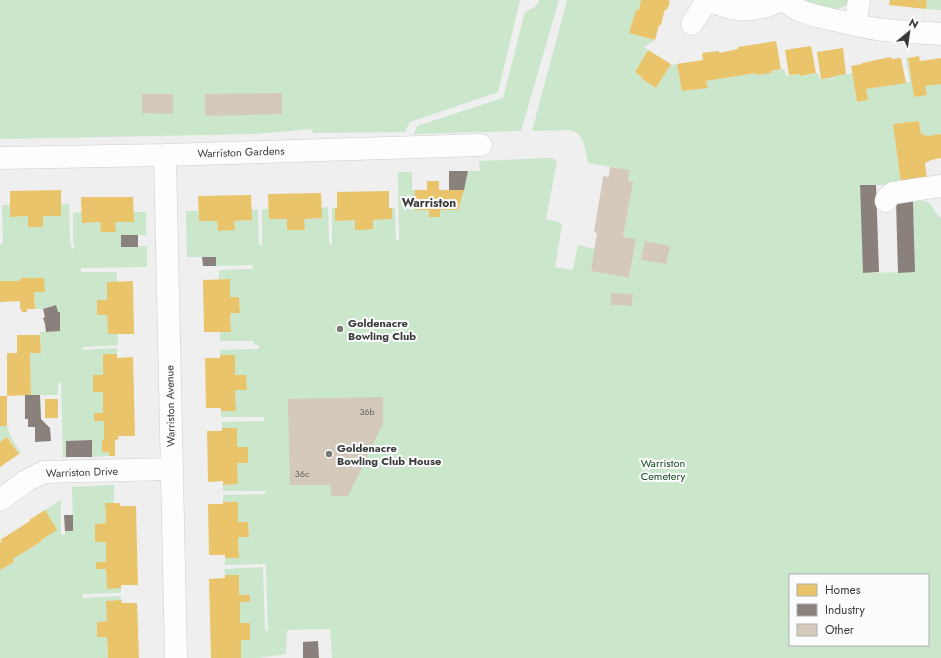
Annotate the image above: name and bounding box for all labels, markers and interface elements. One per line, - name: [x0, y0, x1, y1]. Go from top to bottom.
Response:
- north arrow: [889, 12, 929, 52]
- text: N: [906, 14, 922, 32]
- street label: Warriston Gardens: [197, 142, 286, 162]
- district label: Warriston: [402, 194, 456, 212]
- place label: Goldenacre Bowling Club: [348, 315, 416, 344]
- marker: Goldenacre Bowling Club: [335, 324, 345, 334]
- street label: Warriston Avenue: [161, 365, 179, 447]
- house number: 36b: [359, 405, 375, 418]
- place label: Goldenacre Bowling Club House: [337, 440, 441, 469]
- marker: Goldenacre Bowling Club House: [324, 449, 334, 459]
- park label: Warriston Cemetery: [641, 455, 686, 484]
- street label: Warriston Drive: [46, 463, 119, 481]
- house number: 36c: [295, 467, 309, 480]
- legend: [789, 574, 929, 646]
- text: Homes: [825, 581, 861, 599]
- text: Industry: [825, 601, 866, 619]
- text: Other: [825, 621, 855, 639]

